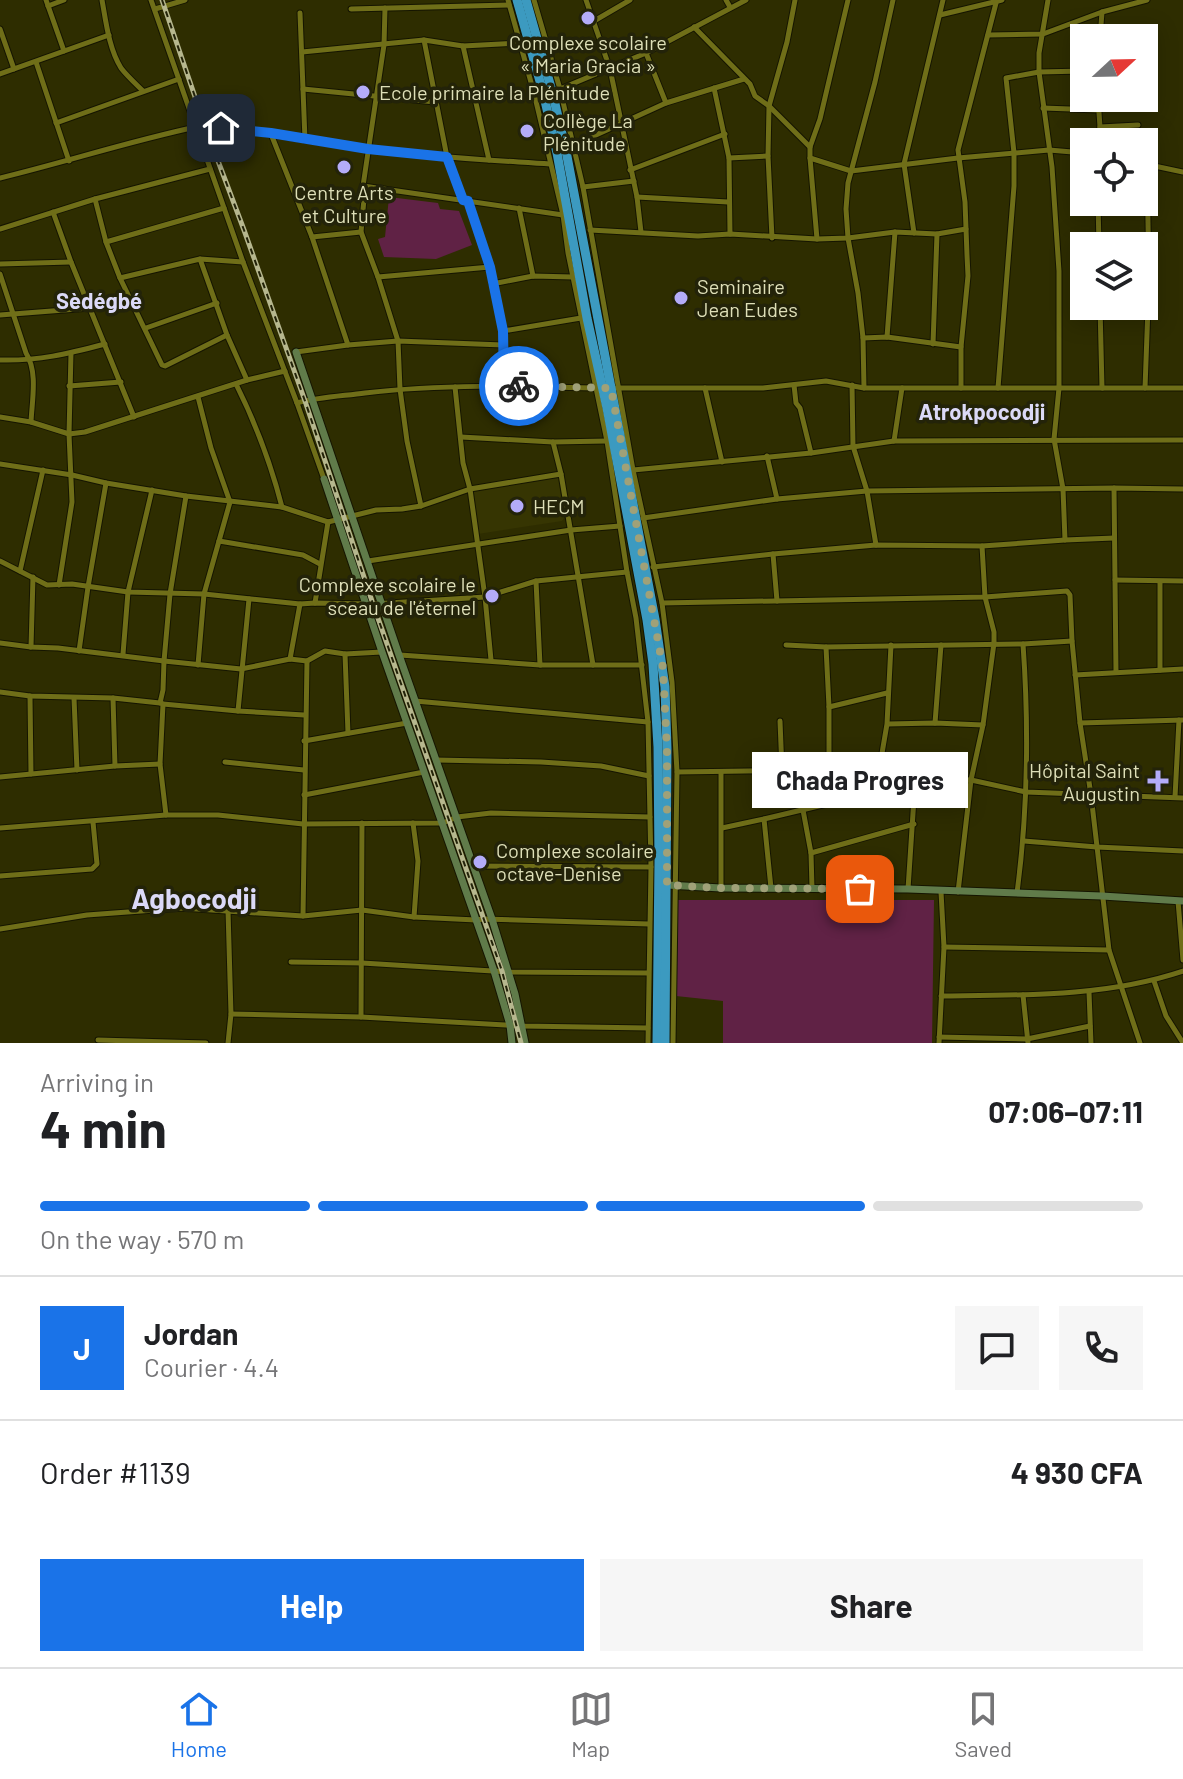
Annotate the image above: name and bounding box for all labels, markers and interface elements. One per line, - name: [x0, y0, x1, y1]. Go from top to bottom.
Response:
- marker: Complexe scolaire « Maria Gracia »: [579, 9, 597, 27]
- north arrow: [1070, 24, 1158, 112]
- map controls: [1070, 24, 1158, 320]
- place label: Complexe scolaire « Maria Gracia »: [509, 30, 667, 77]
- place label: Ecole primaire la Plénitude: [379, 80, 610, 104]
- marker: Ecole primaire la Plénitude: [354, 83, 372, 101]
- pin: [187, 94, 255, 162]
- icon: home: [199, 106, 243, 150]
- place label: Collège La Plénitude: [543, 108, 633, 155]
- marker: Collège La Plénitude: [518, 122, 536, 140]
- button: locate: [1070, 128, 1158, 216]
- marker: Centre Arts et Culture: [335, 158, 353, 176]
- place label: Centre Arts et Culture: [294, 180, 394, 227]
- button: layers: [1070, 232, 1158, 320]
- place label: Seminaire Jean Eudes: [697, 274, 798, 321]
- district label: Sèdégbé: [56, 287, 142, 313]
- marker: Seminaire Jean Eudes: [672, 289, 690, 307]
- courier: [479, 346, 559, 426]
- icon: bike: [497, 364, 541, 408]
- district label: Atrokpocodji: [919, 398, 1045, 424]
- place label: HECM: [533, 494, 585, 518]
- marker: HECM: [508, 497, 526, 515]
- place label: Complexe scolaire le sceau de l'éternel: [299, 572, 476, 619]
- marker: Complexe scolaire le sceau de l'éternel: [483, 587, 501, 605]
- callout: Chada Progres: [752, 753, 968, 809]
- place label: Hôpital Saint Augustin: [1029, 758, 1140, 805]
- text: Chada Progres: [776, 764, 944, 795]
- marker: Hôpital Saint Augustin: [1147, 770, 1169, 792]
- place label: Complexe scolaire octave-Denise: [496, 838, 654, 885]
- marker: Complexe scolaire octave-Denise: [471, 853, 489, 871]
- pin: [826, 855, 894, 923]
- icon: bag: [838, 867, 882, 911]
- district label: Agbocodji: [131, 881, 257, 915]
- text: Arriving in: [40, 1066, 154, 1097]
- text: 07:06–07:11: [988, 1093, 1143, 1129]
- text: 4 min: [40, 1096, 167, 1158]
- text: On the way · 570 m: [40, 1223, 244, 1254]
- button: chat: [955, 1306, 1039, 1390]
- button: phone: [1059, 1306, 1143, 1390]
- text: Jordan: [144, 1315, 239, 1351]
- text: J: [73, 1330, 91, 1366]
- text: Courier · 4.4: [144, 1351, 279, 1382]
- text: Order #1139: [40, 1454, 191, 1490]
- text: 4 930 CFA: [1011, 1454, 1143, 1490]
- button: Help: [40, 1559, 584, 1651]
- button: Share: [600, 1559, 1143, 1651]
- tab: Home: [171, 1687, 227, 1761]
- tab: Map: [569, 1687, 613, 1761]
- tab: Saved: [954, 1687, 1012, 1761]

